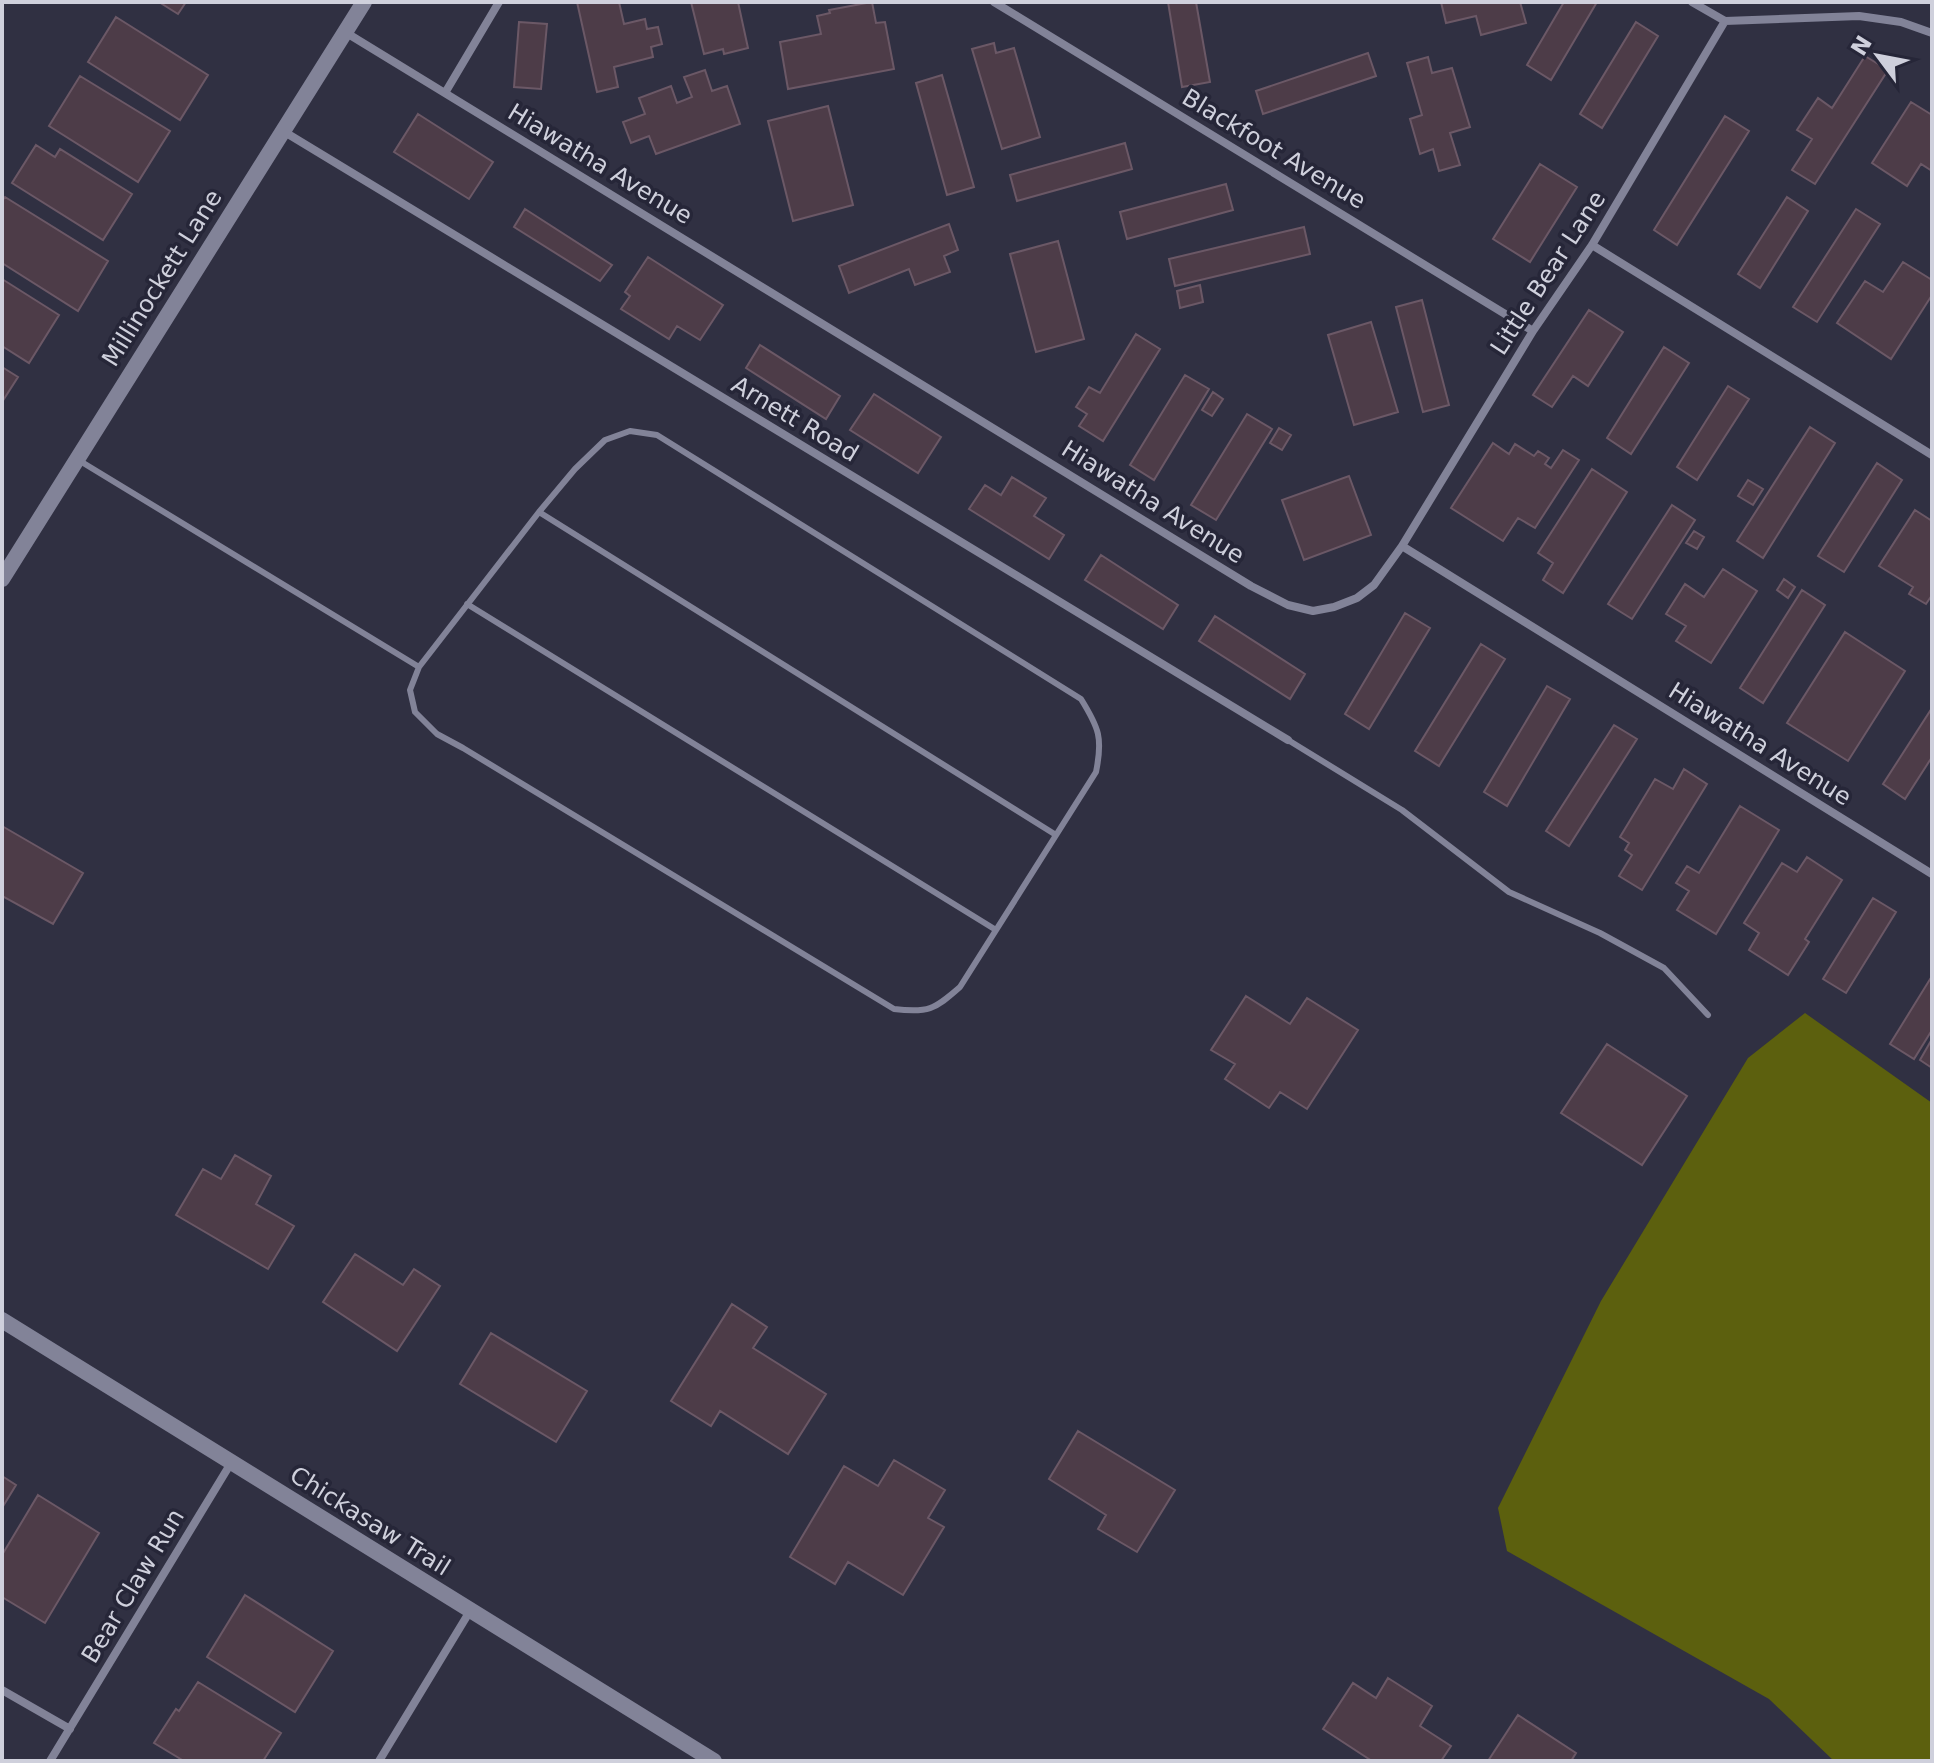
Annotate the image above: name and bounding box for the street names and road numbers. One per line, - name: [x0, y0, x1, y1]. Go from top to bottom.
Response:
- street label: Blackfoot Avenue: [1177, 83, 1371, 215]
- street label: Hiawatha Avenue: [503, 98, 697, 230]
- street label: Millinockett Lane: [96, 185, 228, 371]
- street label: Little Bear Lane: [1485, 186, 1611, 360]
- street label: Arnett Road: [727, 370, 863, 468]
- street label: Hiawatha Avenue: [1057, 435, 1249, 569]
- street label: Hiawatha Avenue: [1664, 677, 1856, 811]
- street label: Chickasaw Trail: [285, 1460, 455, 1582]
- street label: Bear Claw Run: [76, 1504, 190, 1668]

